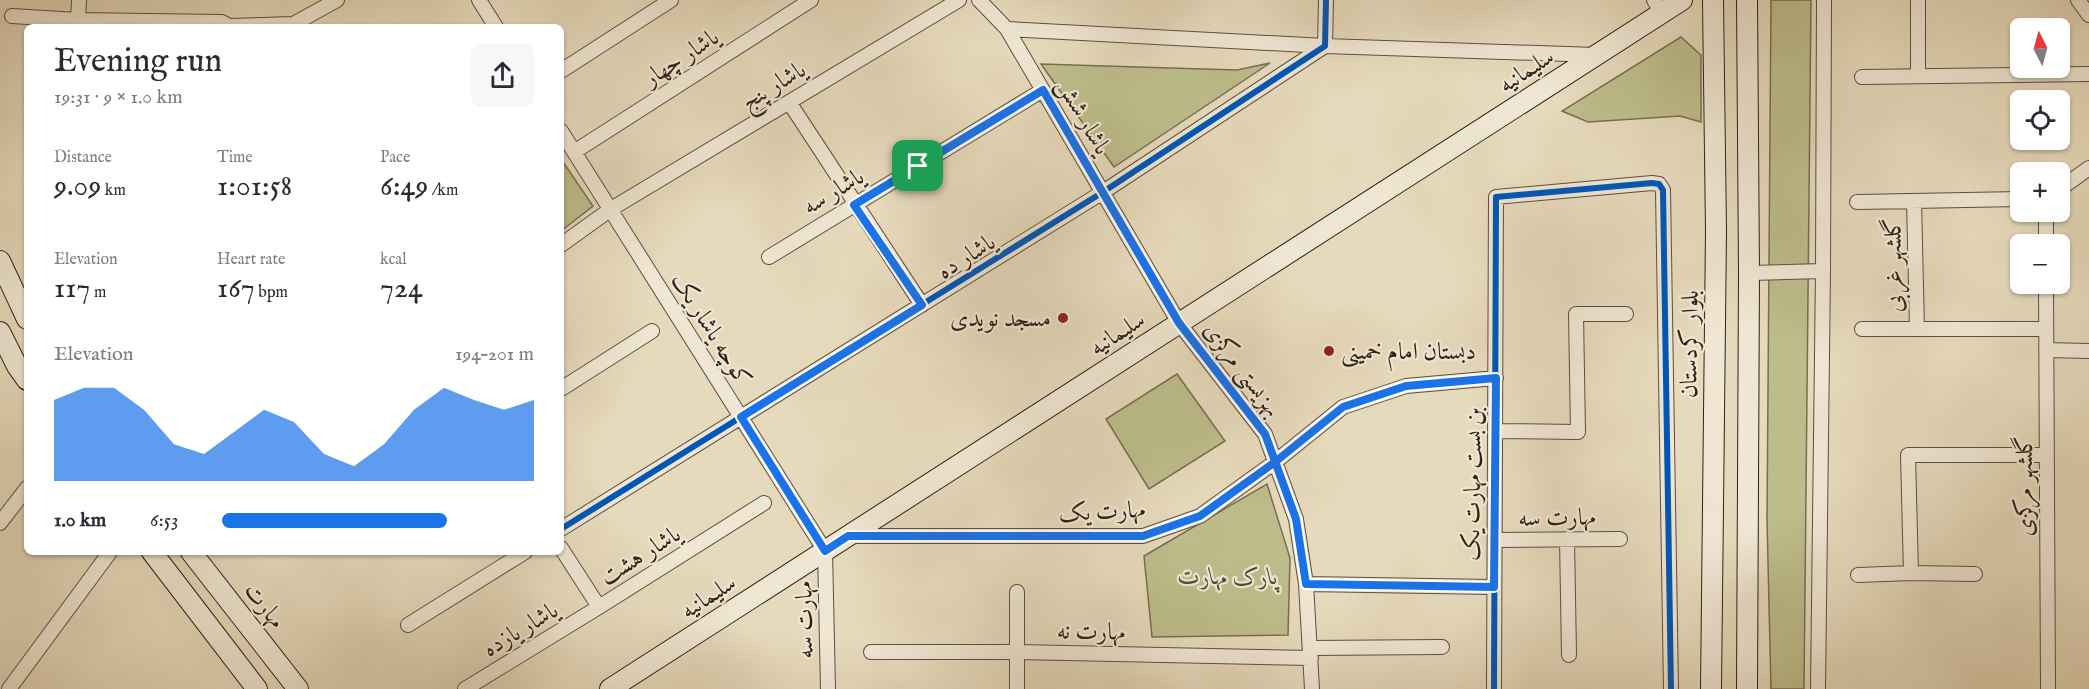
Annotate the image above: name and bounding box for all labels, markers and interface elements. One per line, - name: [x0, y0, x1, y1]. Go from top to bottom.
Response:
- north arrow: [2010, 18, 2070, 78]
- map controls: [2010, 18, 2070, 294]
- street label: یاشار چهار: [636, 22, 727, 95]
- text: Evening run: [54, 41, 222, 83]
- street label: سلیمانیه: [1493, 42, 1561, 101]
- button: share: [471, 44, 534, 107]
- street label: یاشار پنج: [736, 54, 815, 121]
- street label: یاشار شش: [1048, 73, 1118, 162]
- text: 19:31 · 9 × 1.0 km: [54, 85, 183, 110]
- button: locate: [2010, 90, 2070, 150]
- pin: [892, 140, 943, 191]
- text: Distance: [54, 148, 112, 168]
- text: Time: [217, 148, 253, 168]
- text: Pace: [380, 148, 410, 168]
- icon: arrive: [901, 149, 934, 182]
- street label: یاشار سه: [797, 161, 872, 223]
- button: +: [2010, 162, 2070, 222]
- text: 9.09: [54, 168, 101, 206]
- text: 1:01:58: [217, 168, 292, 206]
- text: 6:49: [380, 168, 428, 206]
- text: km: [101, 181, 126, 201]
- text: /km: [428, 181, 458, 201]
- street label: گلشهر غربی: [1877, 217, 1911, 313]
- street label: یاشار ده: [932, 226, 1003, 287]
- button: −: [2010, 234, 2070, 294]
- text: Elevation: [54, 250, 117, 270]
- text: Heart rate: [217, 250, 285, 270]
- text: kcal: [380, 250, 407, 270]
- street label: کوچه یاشار یک: [663, 267, 758, 393]
- text: 117: [54, 270, 90, 308]
- text: 167: [217, 270, 255, 308]
- text: 724: [380, 270, 423, 308]
- text: m: [90, 283, 106, 303]
- text: bpm: [255, 283, 288, 303]
- street label: بلوار کردستان: [1674, 290, 1707, 398]
- place label: مسجد نویدی: [950, 304, 1051, 335]
- street label: سلیمانیه: [1084, 305, 1152, 364]
- marker: مسجد نویدی: [1056, 311, 1070, 325]
- street label: بهزیستی مرکزی: [1196, 316, 1288, 424]
- place label: دبستان امام خمینی: [1341, 337, 1476, 372]
- text: Elevation: [54, 342, 133, 367]
- text: 194–201 m: [455, 342, 534, 367]
- marker: دبستان امام خمینی: [1322, 344, 1336, 358]
- street label: بن بست مهارت یک: [1457, 406, 1490, 561]
- street label: گلشهر مرکزی: [2009, 435, 2041, 537]
- street label: مهارت یک: [1058, 495, 1146, 530]
- street label: مهارت سه: [1518, 502, 1596, 535]
- text: 1.0 km: [54, 508, 106, 533]
- text: 6:53: [150, 508, 178, 533]
- street label: یاشار هشت: [595, 519, 688, 593]
- park label: پارک مهارت: [1178, 562, 1280, 593]
- street label: سلیمانیه: [675, 568, 743, 627]
- street label: مهارت: [236, 577, 291, 635]
- street label: مهارت سه: [789, 581, 822, 659]
- street label: یاشار یازده: [477, 595, 566, 665]
- street label: مهارت نه: [1056, 616, 1126, 649]

